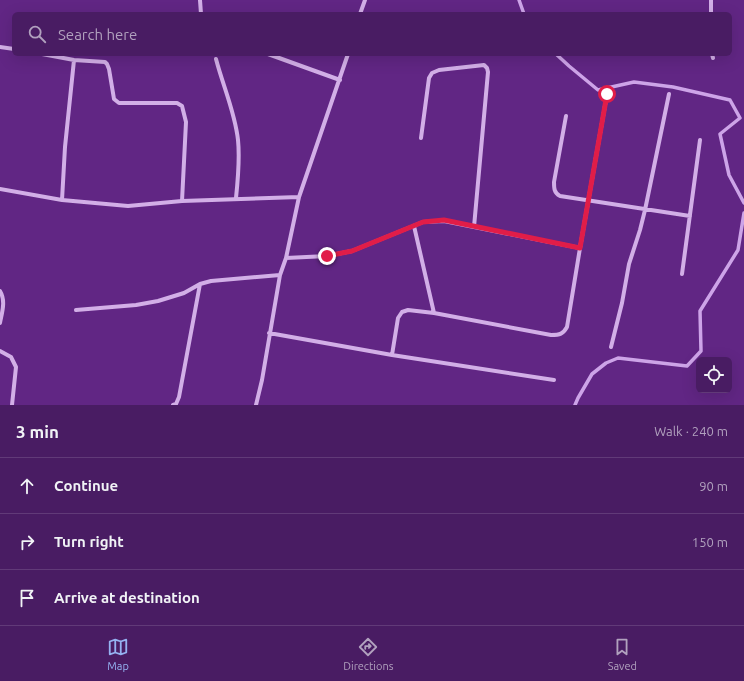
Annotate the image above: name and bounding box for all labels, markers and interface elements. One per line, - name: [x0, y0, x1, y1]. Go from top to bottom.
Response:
- search box: [12, 12, 732, 56]
- icon: search: [26, 23, 48, 45]
- text: Search here: [58, 26, 137, 43]
- route start: [598, 85, 616, 103]
- route end: [318, 247, 336, 265]
- map controls: [696, 357, 732, 393]
- button: locate: [696, 357, 732, 393]
- text: 3 min: [16, 422, 59, 441]
- text: Walk · 240 m: [654, 424, 728, 438]
- icon: ahead: [16, 475, 38, 497]
- text: Continue: [54, 477, 118, 494]
- text: 90 m: [699, 479, 728, 493]
- icon: right: [16, 531, 38, 553]
- text: Turn right: [54, 533, 124, 550]
- text: 150 m: [692, 535, 728, 549]
- icon: arrive: [16, 587, 38, 609]
- text: Arrive at destination: [54, 589, 200, 606]
- tab: Map: [107, 636, 129, 672]
- tab: Directions: [343, 636, 393, 672]
- tab: Saved: [608, 636, 637, 672]

